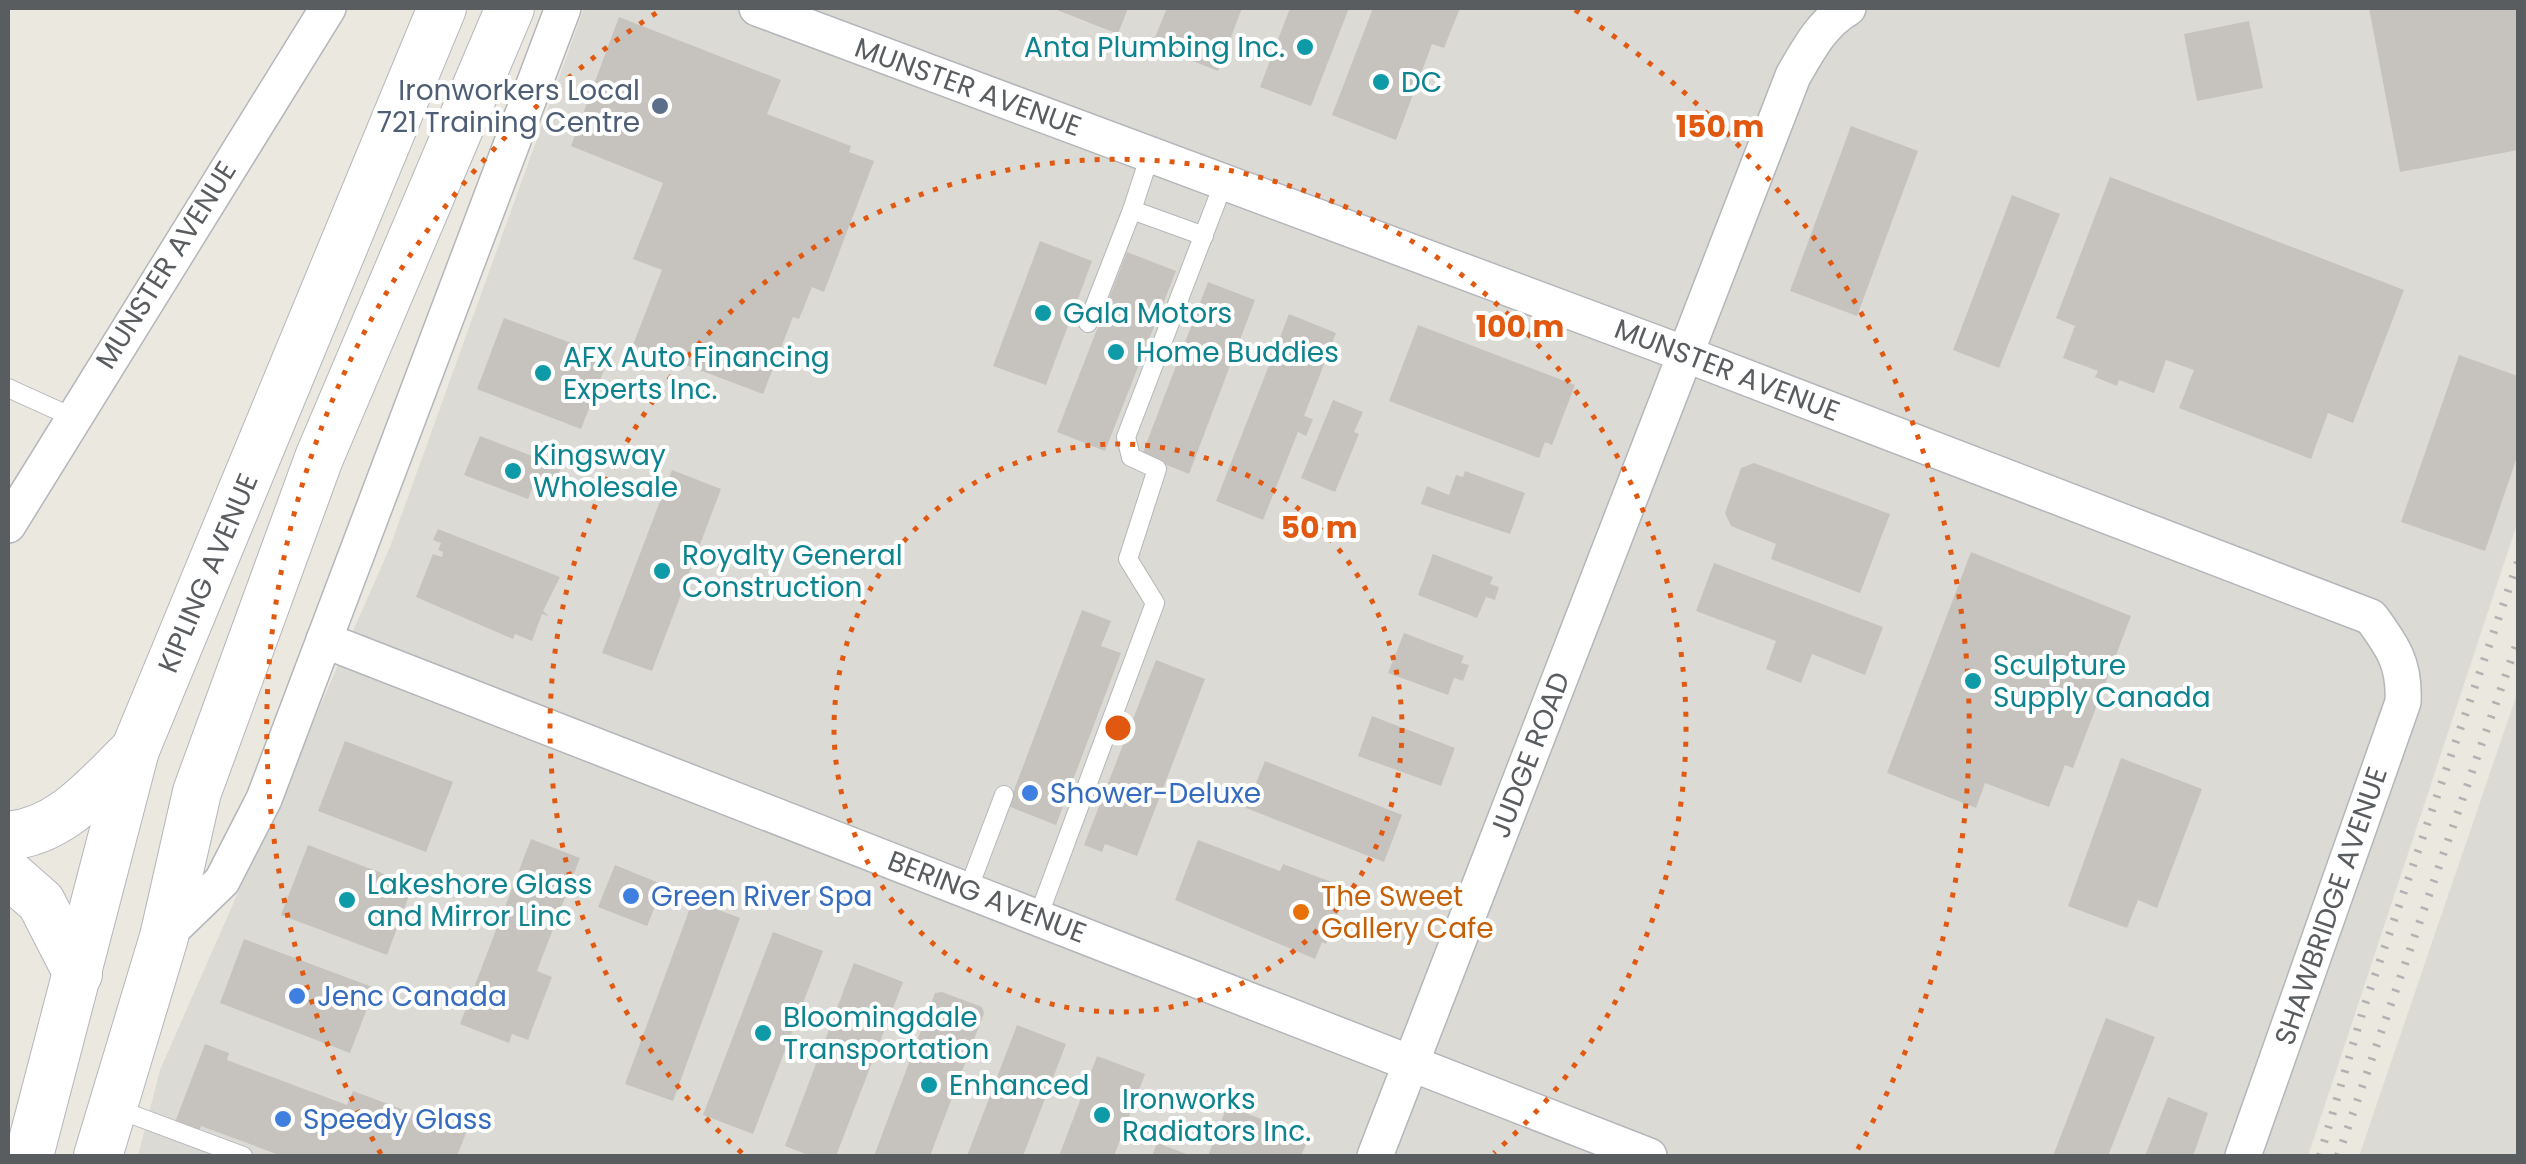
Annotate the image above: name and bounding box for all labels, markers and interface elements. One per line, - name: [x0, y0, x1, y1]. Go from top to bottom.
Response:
- street label: MUNSTER AVENUE: [849, 28, 1087, 146]
- place label: Anta Plumbing Inc.: [1024, 28, 1285, 67]
- marker: Anta Plumbing Inc.: [1294, 36, 1316, 58]
- place label: DC: [1401, 63, 1442, 102]
- place label: Ironworkers Local 721 Training Centre: [377, 71, 640, 142]
- marker: DC: [1370, 71, 1392, 93]
- marker: Ironworkers Local 721 Training Centre: [649, 95, 671, 117]
- text: 150 m: [1676, 105, 1764, 148]
- street label: MUNSTER AVENUE: [86, 154, 246, 376]
- place label: Gala Motors: [1063, 294, 1232, 333]
- marker: Gala Motors: [1032, 302, 1054, 324]
- text: 100 m: [1476, 305, 1564, 348]
- street label: MUNSTER AVENUE: [1609, 309, 1845, 431]
- place label: Home Buddies: [1136, 333, 1339, 372]
- place label: AFX Auto Financing Experts Inc.: [563, 338, 830, 409]
- marker: Home Buddies: [1105, 341, 1127, 363]
- marker: AFX Auto Financing Experts Inc.: [532, 362, 554, 384]
- place label: Kingsway Wholesale: [533, 436, 678, 507]
- marker: Kingsway Wholesale: [502, 460, 524, 482]
- street label: KIPLING AVENUE: [148, 467, 268, 679]
- text: 50 m: [1280, 506, 1358, 549]
- place label: Royalty General Construction: [682, 536, 903, 607]
- marker: Royalty General Construction: [651, 560, 673, 582]
- place label: Sculpture Supply Canada: [1993, 646, 2211, 717]
- street label: JUDGE ROAD: [1480, 666, 1580, 844]
- marker: Sculpture Supply Canada: [1962, 670, 1984, 692]
- centre of rings: [1100, 710, 1136, 746]
- street label: SHAWBRIDGE AVENUE: [2265, 762, 2397, 1050]
- place label: Shower-Deluxe: [1050, 774, 1261, 813]
- marker: Shower-Deluxe: [1019, 782, 1041, 804]
- street label: BERING AVENUE: [882, 841, 1092, 953]
- place label: Lakeshore Glass and Mirror Linc: [367, 865, 592, 936]
- place label: Green River Spa: [651, 877, 873, 916]
- place label: The Sweet Gallery Cafe: [1321, 877, 1494, 948]
- marker: Green River Spa: [620, 885, 642, 907]
- marker: Lakeshore Glass and Mirror Linc: [336, 889, 358, 911]
- marker: The Sweet Gallery Cafe: [1290, 901, 1312, 923]
- place label: Jenc Canada: [317, 977, 507, 1016]
- marker: Jenc Canada: [286, 985, 308, 1007]
- place label: Bloomingdale Transportation: [783, 998, 989, 1069]
- marker: Bloomingdale Transportation: [752, 1022, 774, 1044]
- place label: Enhanced: [949, 1066, 1089, 1105]
- marker: Enhanced: [918, 1074, 940, 1096]
- place label: Ironworks Radiators Inc.: [1122, 1080, 1311, 1151]
- place label: Speedy Glass: [303, 1100, 492, 1139]
- marker: Ironworks Radiators Inc.: [1091, 1104, 1113, 1126]
- marker: Speedy Glass: [272, 1108, 294, 1130]

